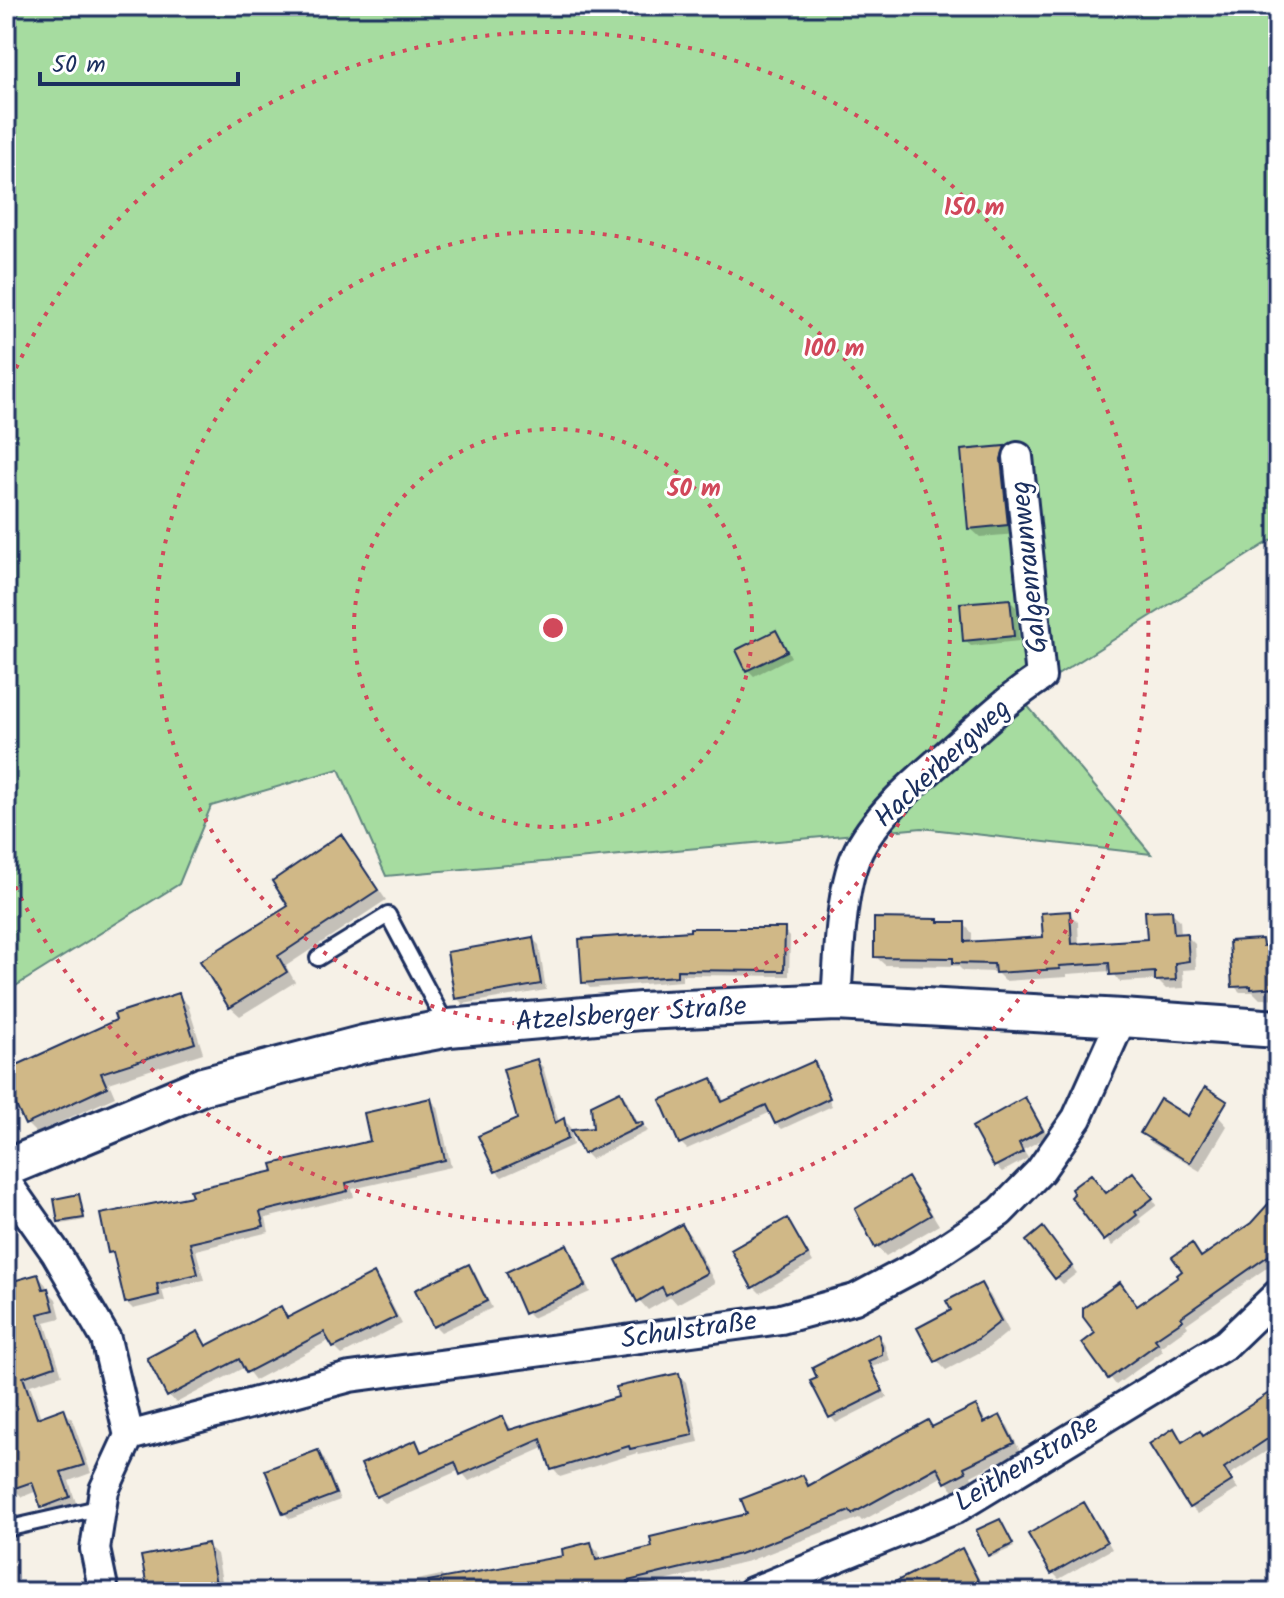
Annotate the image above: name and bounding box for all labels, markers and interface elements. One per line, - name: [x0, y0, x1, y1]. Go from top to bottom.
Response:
- scale bar: [40, 36, 238, 86]
- text: 50 m: [52, 46, 106, 85]
- text: 150 m: [944, 189, 1004, 228]
- text: 100 m: [804, 330, 864, 369]
- text: 50 m: [666, 470, 721, 509]
- street label: Galgenraunweg: [999, 478, 1061, 656]
- centre of rings: [539, 614, 567, 642]
- street label: Hackerbergweg: [864, 688, 1022, 840]
- street label: Atzelsberger Straße: [514, 984, 748, 1046]
- street label: Schulstraße: [618, 1299, 760, 1363]
- street label: Leithenstraße: [946, 1403, 1108, 1525]

